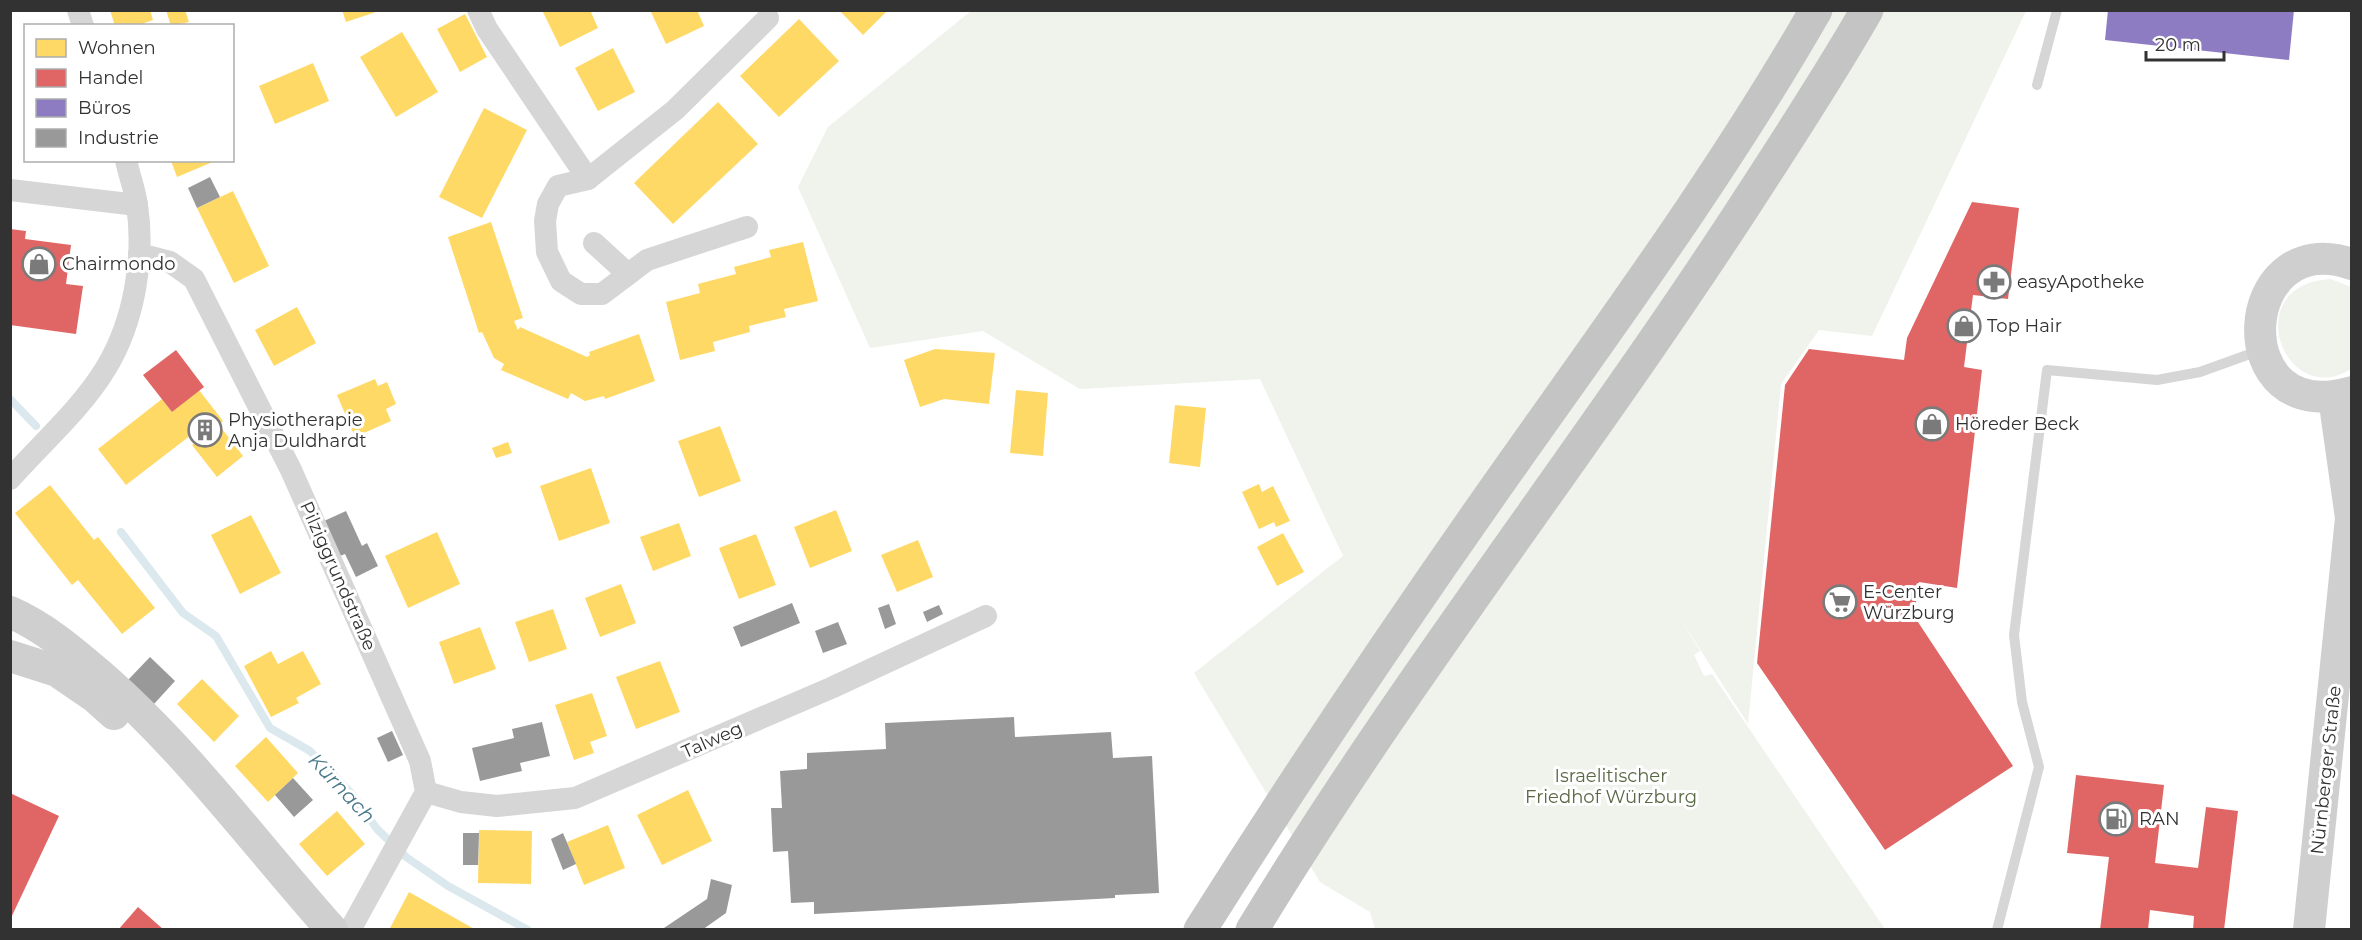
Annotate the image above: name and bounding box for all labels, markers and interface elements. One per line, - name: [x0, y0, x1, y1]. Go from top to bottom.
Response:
- legend: [24, 24, 234, 162]
- scale bar: [2146, 24, 2224, 62]
- text: 20 m: [2155, 34, 2201, 56]
- text: Wohnen: [78, 37, 156, 59]
- text: Handel: [78, 67, 143, 89]
- text: Büros: [78, 97, 131, 119]
- text: Industrie: [78, 127, 159, 149]
- shop icon: Chairmondo: [21, 246, 57, 282]
- place label: Chairmondo: [62, 253, 176, 275]
- pharmacy icon: easyApotheke: [1976, 264, 2012, 300]
- place label: easyApotheke: [2017, 271, 2144, 293]
- shop icon: Top Hair: [1946, 308, 1982, 344]
- place label: Top Hair: [1987, 315, 2062, 337]
- shop icon: Höreder Beck: [1914, 406, 1950, 442]
- place label: Physiotherapie Anja Duldhardt: [228, 409, 366, 452]
- building icon: Physiotherapie Anja Duldhardt: [187, 412, 223, 448]
- place label: Höreder Beck: [1955, 413, 2079, 435]
- street label: Pilziggrundstraße: [295, 498, 381, 654]
- place label: E-Center Würzburg: [1863, 581, 1955, 624]
- supermarket icon: E-Center Würzburg: [1822, 584, 1858, 620]
- street label: Nürnberger Straße: [2306, 684, 2346, 855]
- street label: Talweg: [678, 717, 746, 763]
- water label: Kürnach: [304, 748, 380, 828]
- park label: Israelitischer Friedhof Würzburg: [1525, 765, 1697, 808]
- fuel station icon: RAN: [2098, 801, 2134, 837]
- place label: RAN: [2139, 808, 2180, 830]

